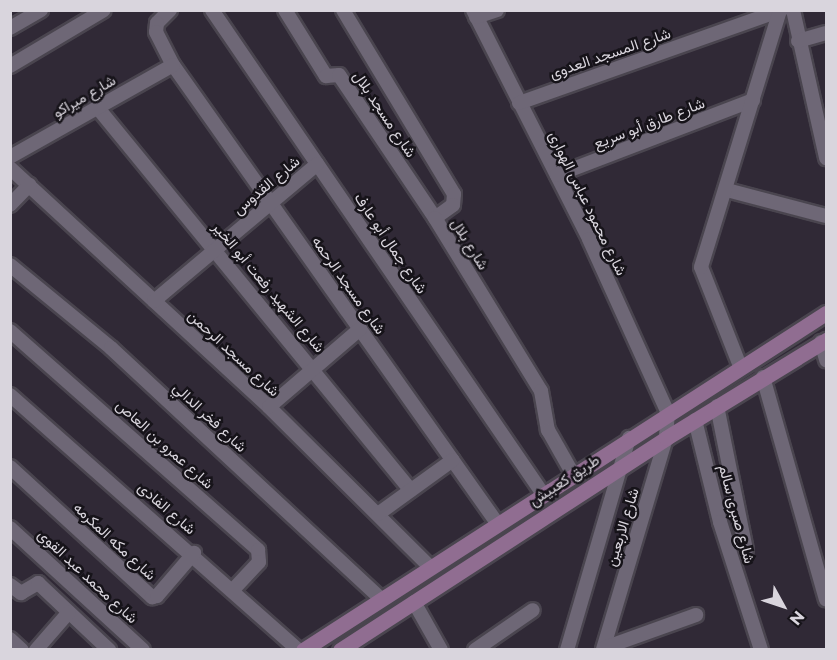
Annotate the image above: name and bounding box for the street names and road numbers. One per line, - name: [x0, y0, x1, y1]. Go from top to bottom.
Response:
- street label: شارع المسجد العدوى: [547, 24, 673, 82]
- street label: شارع مسجد بلال: [350, 68, 420, 160]
- street label: شارع ميراكو: [49, 71, 119, 121]
- street label: شارع طارق أبو سريع: [591, 94, 707, 152]
- street label: شارع محمود عباس الهوارى: [545, 128, 631, 278]
- street label: شارع القدوس: [229, 152, 303, 218]
- street label: شارع جمال أبو عارف: [351, 189, 431, 297]
- street label: شارع بلال: [447, 215, 493, 273]
- street label: شارع الشهيد رفعت أبو الخير: [209, 218, 329, 356]
- street label: شارع مسجد الرحمه: [308, 232, 390, 338]
- street label: شارع مسجد الرحمن: [184, 306, 284, 400]
- street label: شارع فخر الدالي: [169, 378, 251, 456]
- street label: شارع عمرو بن العاص: [113, 396, 217, 492]
- street label: طريق كعبيش: [525, 451, 603, 509]
- street label: شارع صبرى سالم: [715, 463, 759, 565]
- street label: شارع الفادى: [134, 478, 200, 538]
- street label: شارع الاربعين: [602, 486, 642, 568]
- street label: شارع مكه المكرمه: [70, 498, 160, 584]
- street label: شارع محمد عبد القوى: [34, 525, 142, 627]

